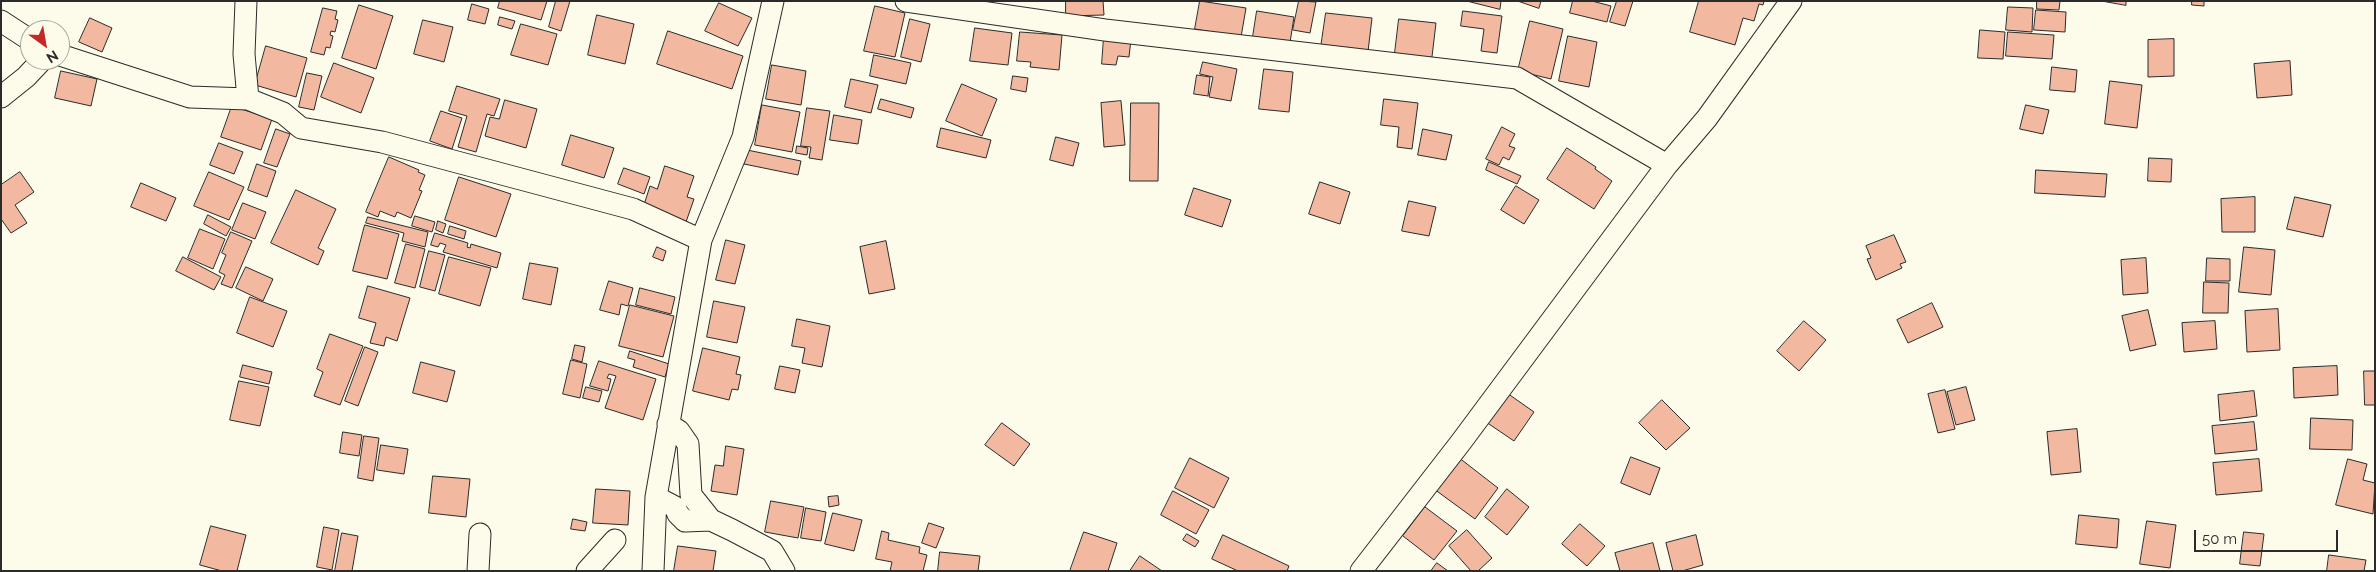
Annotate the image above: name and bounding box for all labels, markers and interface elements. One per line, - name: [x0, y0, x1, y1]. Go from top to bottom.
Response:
- north arrow: [20, 20, 70, 70]
- text: N: [44, 47, 61, 66]
- scale bar: [2196, 520, 2340, 552]
- text: 50 m: [2202, 530, 2237, 548]

